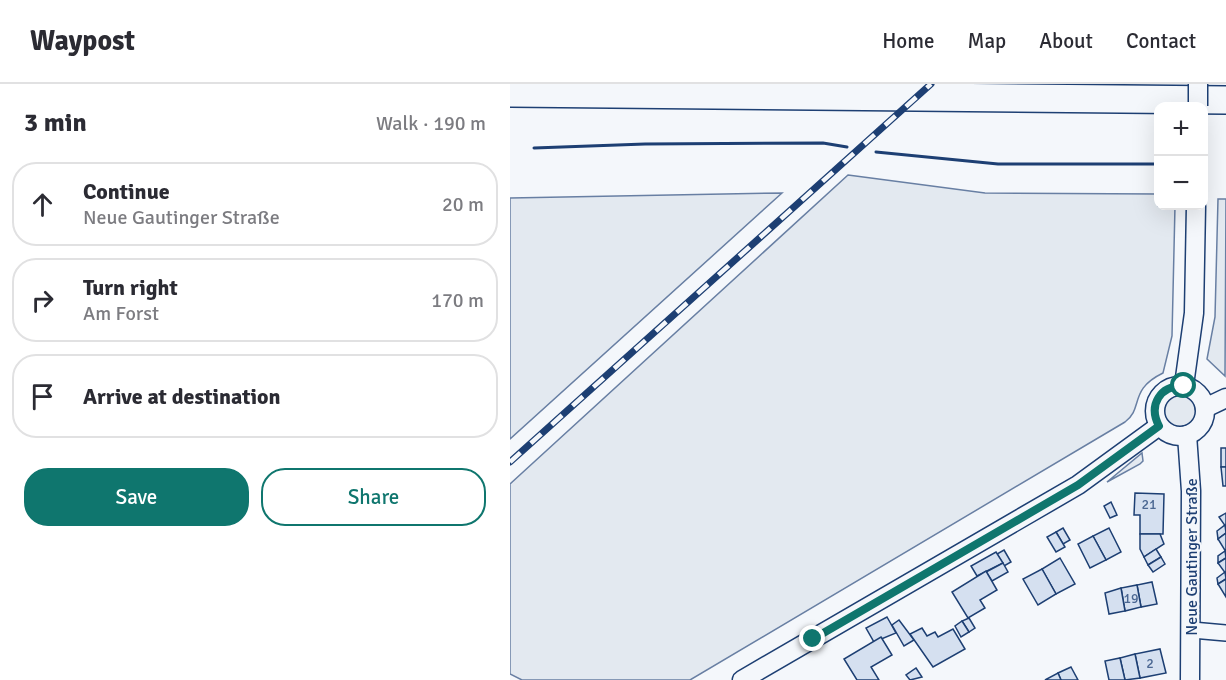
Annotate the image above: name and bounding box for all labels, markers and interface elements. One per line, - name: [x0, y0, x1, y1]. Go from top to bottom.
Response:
- text: Waypost: [30, 24, 135, 58]
- text: Home: [882, 28, 935, 54]
- text: Map: [968, 28, 1006, 54]
- text: About: [1039, 28, 1093, 54]
- text: Contact: [1126, 28, 1196, 54]
- map controls: [1154, 102, 1208, 210]
- button: +: [1154, 102, 1208, 156]
- text: 3 min: [24, 107, 87, 139]
- text: Walk · 190 m: [376, 111, 486, 136]
- button: −: [1154, 156, 1208, 210]
- text: Continue: [83, 178, 170, 205]
- icon: ahead: [26, 188, 59, 221]
- text: 20 m: [442, 192, 484, 217]
- text: Neue Gautinger Straße: [83, 205, 280, 230]
- text: Turn right: [83, 274, 178, 301]
- icon: right: [26, 284, 59, 317]
- text: 170 m: [431, 288, 484, 313]
- text: Am Forst: [83, 301, 159, 326]
- route start: [1170, 372, 1196, 398]
- icon: arrive: [26, 380, 59, 413]
- text: Arrive at destination: [83, 383, 280, 410]
- button: Save: [24, 468, 249, 526]
- button: Share: [261, 468, 486, 526]
- street label: Neue Gautinger Straße: [1182, 478, 1202, 636]
- house number: 21: [1141, 496, 1157, 513]
- house number: 19: [1123, 590, 1139, 607]
- route end: [799, 625, 825, 651]
- house number: 2: [1146, 655, 1154, 672]

